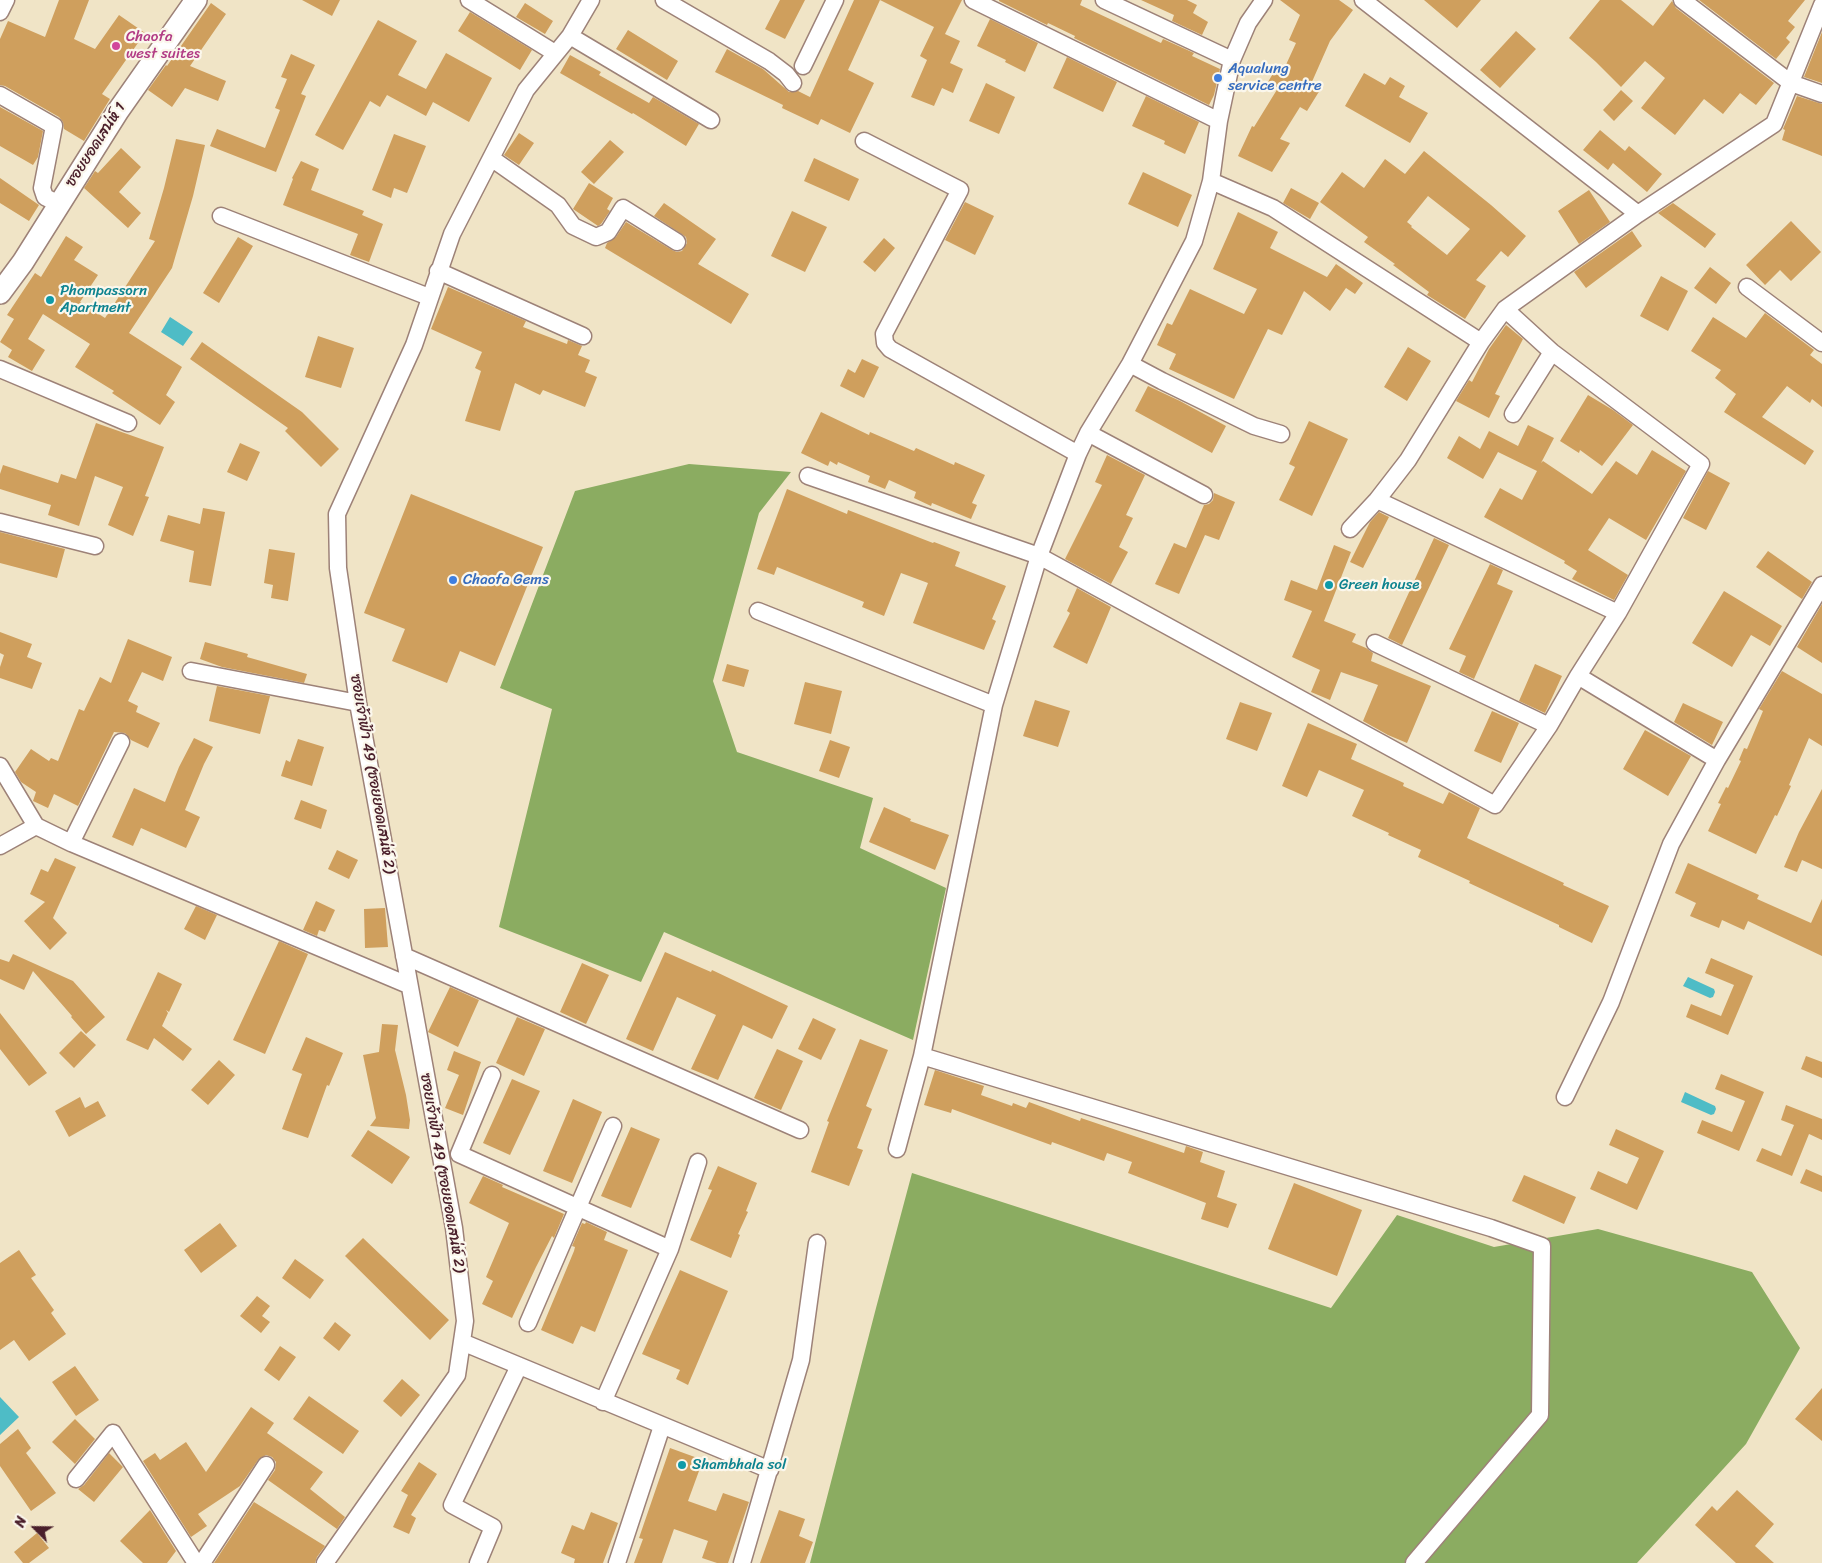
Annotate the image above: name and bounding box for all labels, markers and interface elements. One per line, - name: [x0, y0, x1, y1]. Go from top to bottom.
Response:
- place label: Chaofa west suites: [126, 28, 200, 63]
- marker: Chaofa west suites: [110, 40, 122, 52]
- place label: Aqualung service centre: [1228, 60, 1322, 95]
- marker: Aqualung service centre: [1212, 72, 1224, 84]
- street label: ซอยยอดเสน่ห์ 1: [62, 99, 130, 191]
- place label: Phompassorn Apartment: [60, 282, 147, 317]
- marker: Phompassorn Apartment: [44, 294, 56, 306]
- place label: Chaofa Gems: [463, 571, 549, 589]
- marker: Chaofa Gems: [447, 574, 459, 586]
- place label: Green house: [1339, 576, 1420, 594]
- marker: Green house: [1323, 579, 1335, 591]
- street label: ซอยเจ้าฟ้า 49 (ซอยยอดเสน่ห์ 2): [346, 673, 398, 875]
- street label: ซอยเจ้าฟ้า 49 (ซอยยอดเสน่ห์ 2): [416, 1072, 468, 1274]
- place label: Shambhala sol: [692, 1456, 786, 1474]
- marker: Shambhala sol: [676, 1459, 688, 1471]
- north arrow: [10, 1503, 60, 1553]
- text: N: [7, 1513, 34, 1531]

